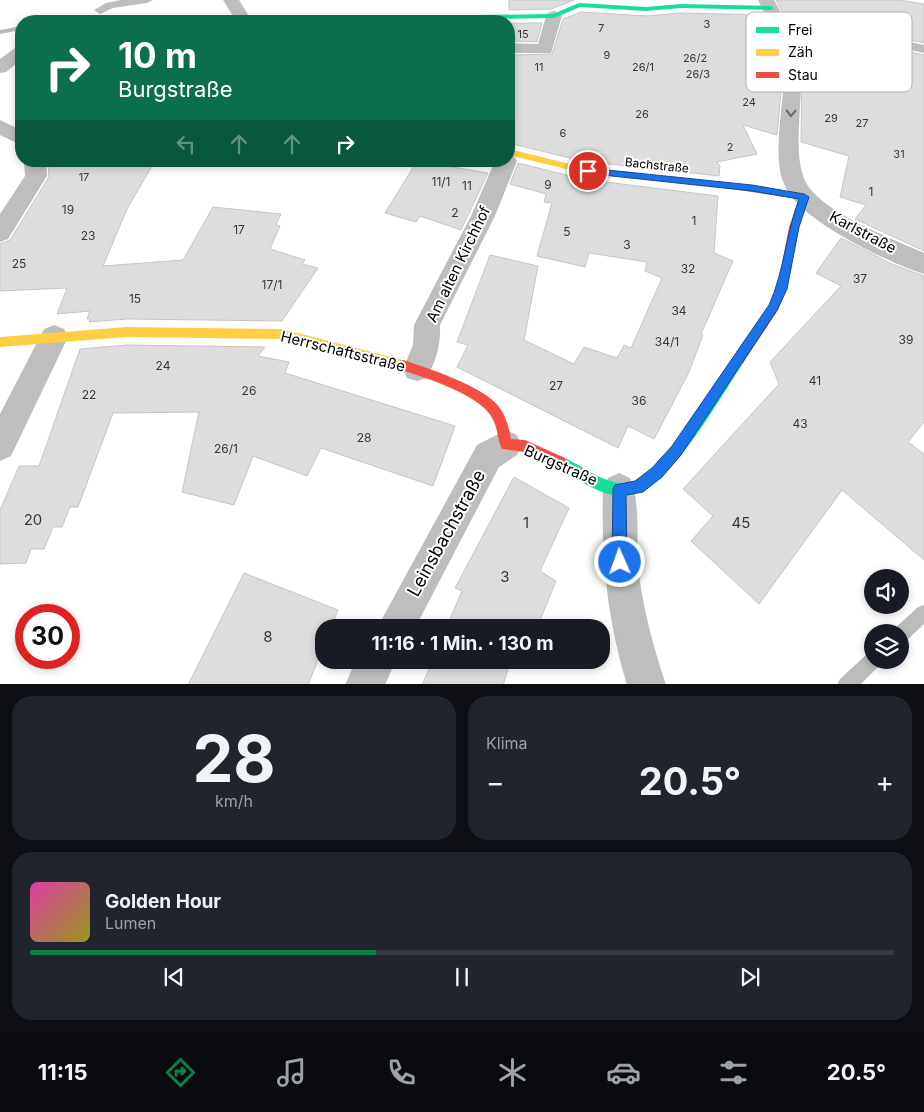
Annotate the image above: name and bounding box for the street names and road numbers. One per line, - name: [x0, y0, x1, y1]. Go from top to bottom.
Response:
- street label: Bachstraße: [624, 154, 690, 176]
- street label: Am alten Kirchhof: [422, 202, 495, 325]
- street label: Karlstraße: [826, 206, 900, 258]
- street label: Herrschaftsstraße: [279, 326, 407, 376]
- street label: Burgstraße: [521, 440, 601, 490]
- street label: Leinsbachstraße: [403, 466, 489, 600]

